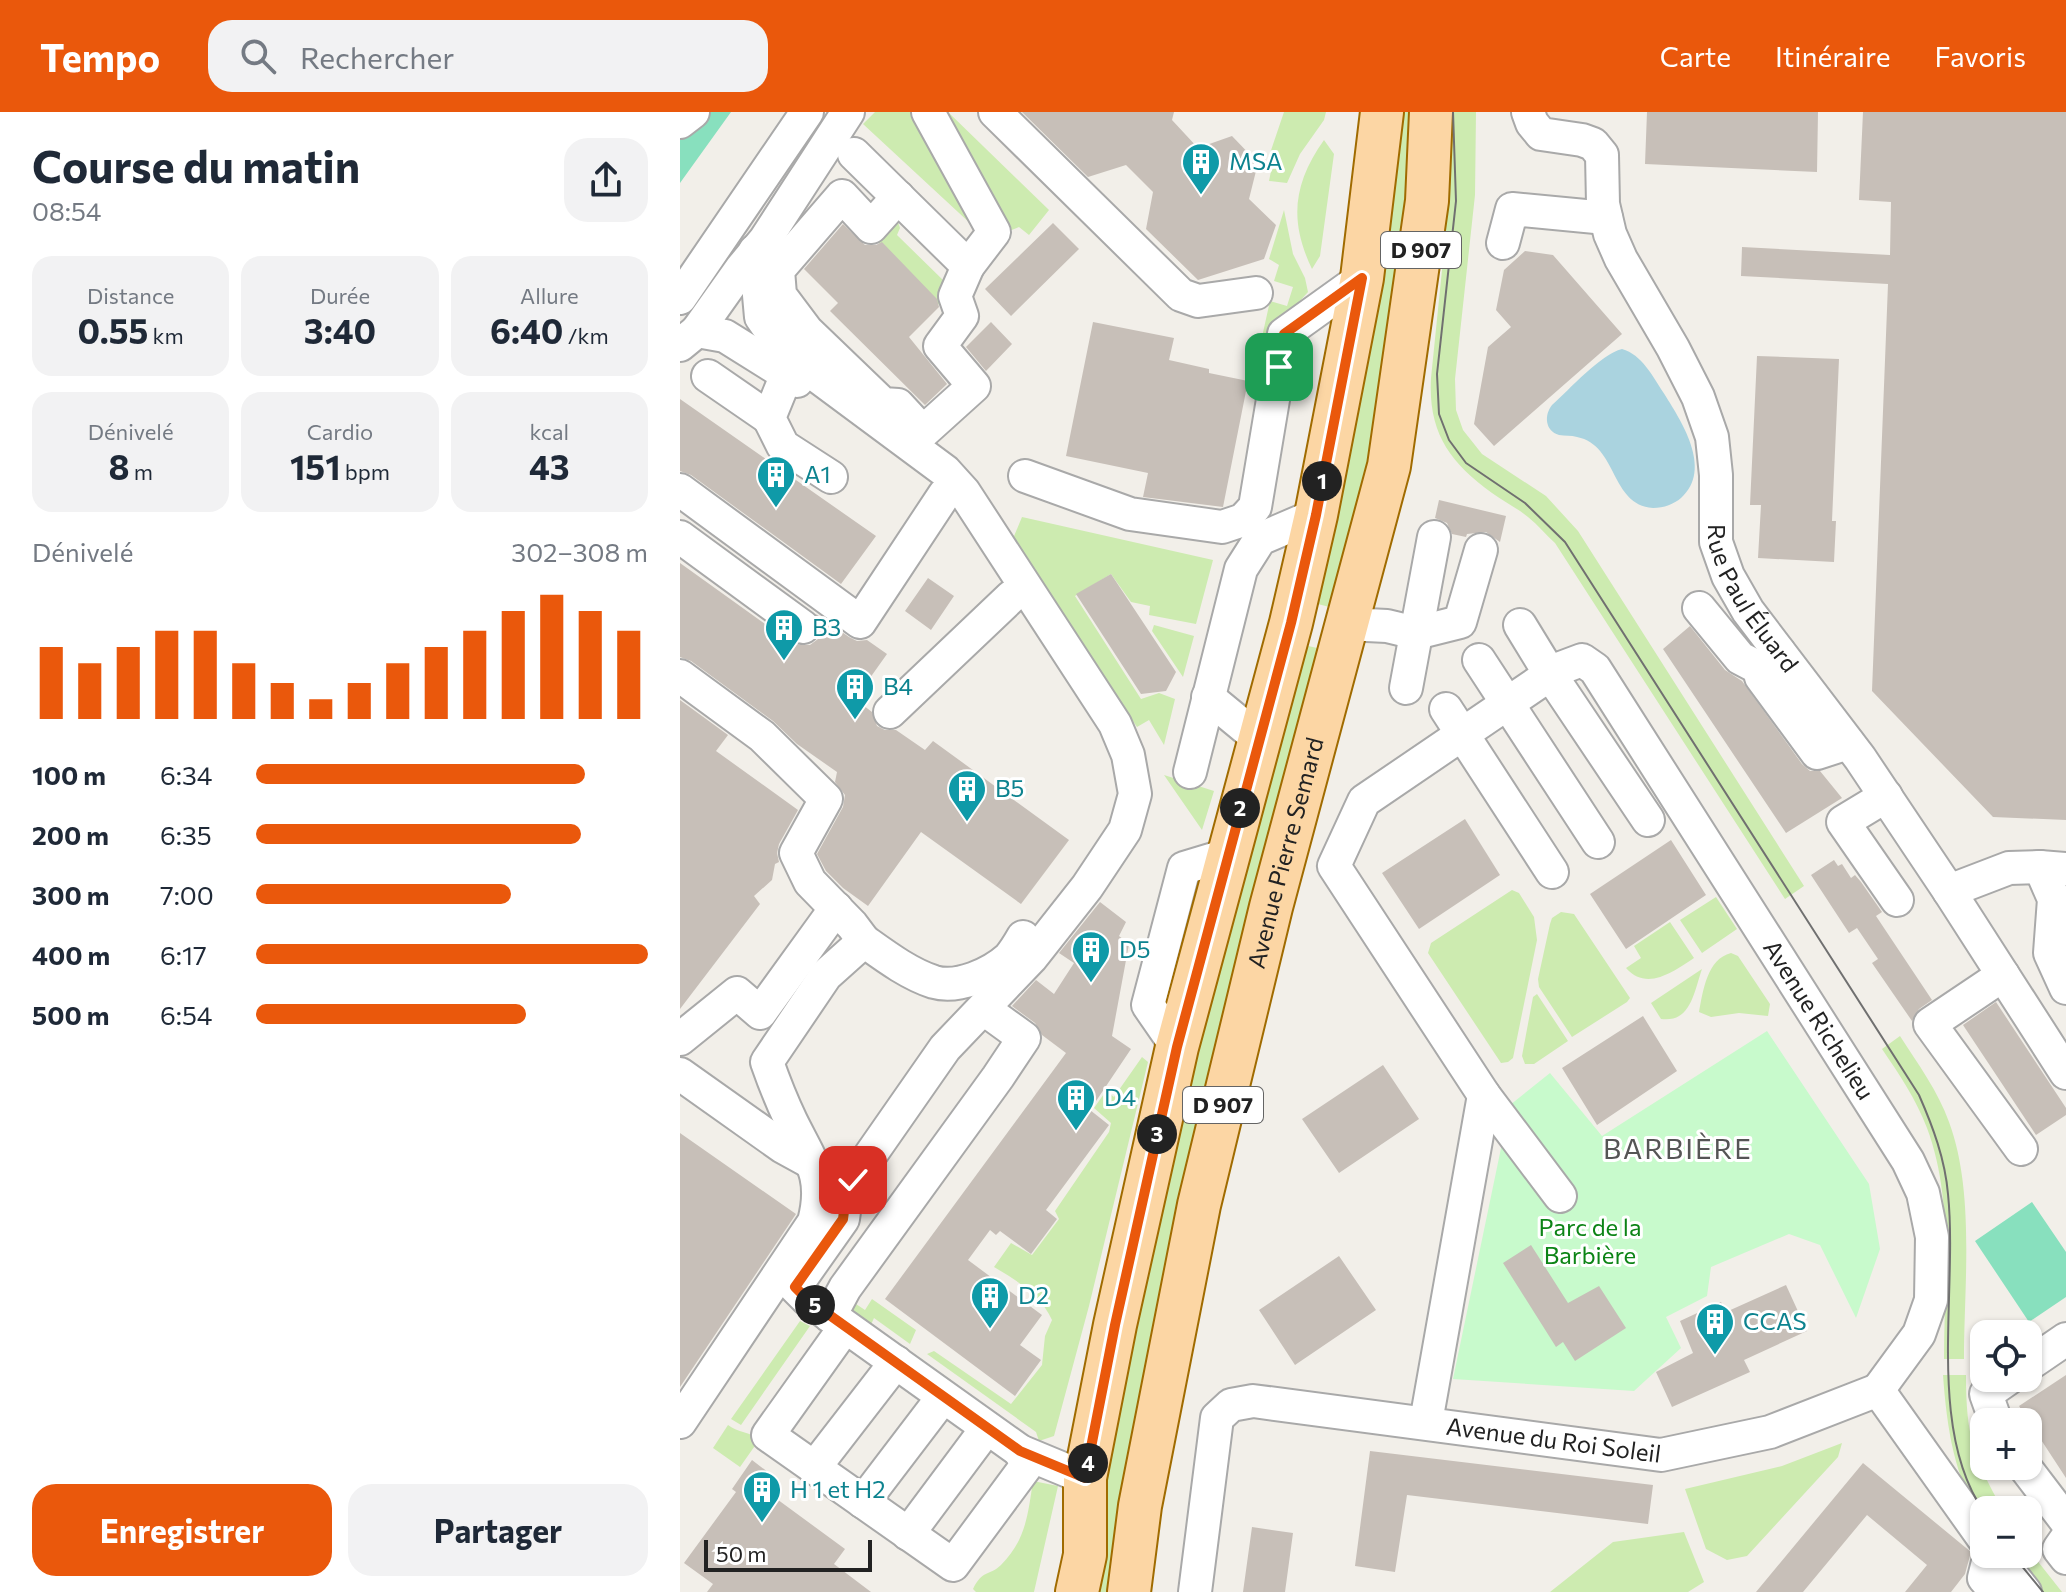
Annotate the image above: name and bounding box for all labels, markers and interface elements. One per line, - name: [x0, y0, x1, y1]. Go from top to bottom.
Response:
- search box: [208, 20, 768, 92]
- text: Tempo: [40, 33, 160, 80]
- icon: search: [236, 34, 280, 78]
- text: Rechercher: [300, 38, 454, 75]
- text: Carte: [1660, 39, 1731, 73]
- text: Itinéraire: [1775, 39, 1890, 73]
- text: Favoris: [1934, 39, 2026, 73]
- text: Course du matin: [32, 138, 360, 192]
- button: share: [564, 138, 648, 222]
- building icon: MSA: [1180, 141, 1222, 196]
- place label: MSA: [1229, 146, 1283, 175]
- text: 08:54: [32, 195, 101, 226]
- road number: D 907: [1381, 232, 1461, 268]
- text: Distance: [87, 282, 174, 309]
- text: Durée: [310, 282, 370, 309]
- text: Allure: [520, 282, 579, 309]
- text: 0.55: [78, 309, 148, 351]
- text: 3:40: [304, 309, 376, 351]
- text: 6:40: [490, 309, 563, 351]
- text: km: [148, 322, 184, 349]
- text: /km: [563, 322, 609, 349]
- pin: [1245, 333, 1313, 401]
- icon: arrive: [1257, 345, 1301, 389]
- text: Dénivelé: [88, 418, 174, 445]
- text: Cardio: [307, 418, 373, 445]
- text: kcal: [530, 418, 569, 445]
- text: 8: [108, 445, 129, 487]
- text: 151: [290, 445, 341, 487]
- text: 43: [529, 445, 570, 487]
- building icon: A1: [755, 454, 797, 509]
- text: m: [129, 458, 153, 485]
- text: bpm: [341, 458, 390, 485]
- place label: A1: [804, 459, 831, 488]
- pin: 1: [1302, 461, 1342, 501]
- text: 1: [1317, 467, 1327, 494]
- street label: Rue Paul Éluard: [1703, 524, 1805, 677]
- text: Dénivelé: [32, 536, 133, 567]
- text: 302–308 m: [511, 536, 648, 567]
- building icon: B3: [763, 607, 805, 662]
- place label: B3: [812, 612, 841, 641]
- building icon: B4: [834, 666, 876, 721]
- place label: B4: [883, 671, 913, 700]
- street label: Avenue Pierre Semard: [1241, 734, 1329, 971]
- text: 100 m: [32, 759, 106, 790]
- text: 6:34: [160, 759, 212, 790]
- building icon: B5: [946, 768, 988, 823]
- place label: B5: [995, 773, 1024, 802]
- pin: 2: [1220, 788, 1260, 828]
- text: 2: [1234, 794, 1246, 821]
- text: 200 m: [32, 819, 109, 850]
- text: 6:35: [160, 819, 212, 850]
- text: 300 m: [32, 879, 109, 910]
- text: 7:00: [160, 879, 214, 910]
- building icon: D5: [1070, 929, 1112, 984]
- place label: D5: [1119, 934, 1150, 963]
- street label: Avenue Richelieu: [1758, 934, 1881, 1105]
- text: 400 m: [32, 939, 110, 970]
- text: 6:17: [160, 939, 207, 970]
- text: 500 m: [32, 999, 109, 1030]
- text: 6:54: [160, 999, 212, 1030]
- building icon: D4: [1055, 1077, 1097, 1132]
- place label: D4: [1104, 1082, 1136, 1111]
- road number: D 907: [1183, 1087, 1263, 1123]
- pin: 3: [1137, 1114, 1177, 1154]
- text: 3: [1151, 1120, 1163, 1147]
- district label: BARBIÈRE: [1603, 1131, 1753, 1165]
- pin: [819, 1146, 887, 1214]
- icon: check: [831, 1158, 875, 1202]
- park label: Parc de la Barbière: [1538, 1212, 1642, 1269]
- building icon: D2: [969, 1275, 1011, 1330]
- place label: D2: [1018, 1280, 1049, 1309]
- pin: 5: [795, 1285, 835, 1325]
- text: 5: [809, 1291, 821, 1318]
- building icon: CCAS: [1694, 1301, 1736, 1356]
- place label: CCAS: [1743, 1306, 1807, 1335]
- map controls: [1970, 1320, 2042, 1568]
- button: locate: [1970, 1320, 2042, 1392]
- button: +: [1970, 1408, 2042, 1480]
- street label: Avenue du Roi Soleil: [1445, 1411, 1663, 1468]
- pin: 4: [1068, 1443, 1108, 1483]
- text: 4: [1081, 1449, 1095, 1476]
- building icon: H 1 et H2: [741, 1469, 783, 1524]
- place label: H 1 et H2: [790, 1474, 886, 1503]
- button: Enregistrer: [32, 1484, 332, 1576]
- button: Partager: [348, 1484, 648, 1576]
- button: −: [1970, 1496, 2042, 1568]
- scale bar: [704, 1536, 872, 1572]
- text: 50 m: [716, 1540, 766, 1567]

